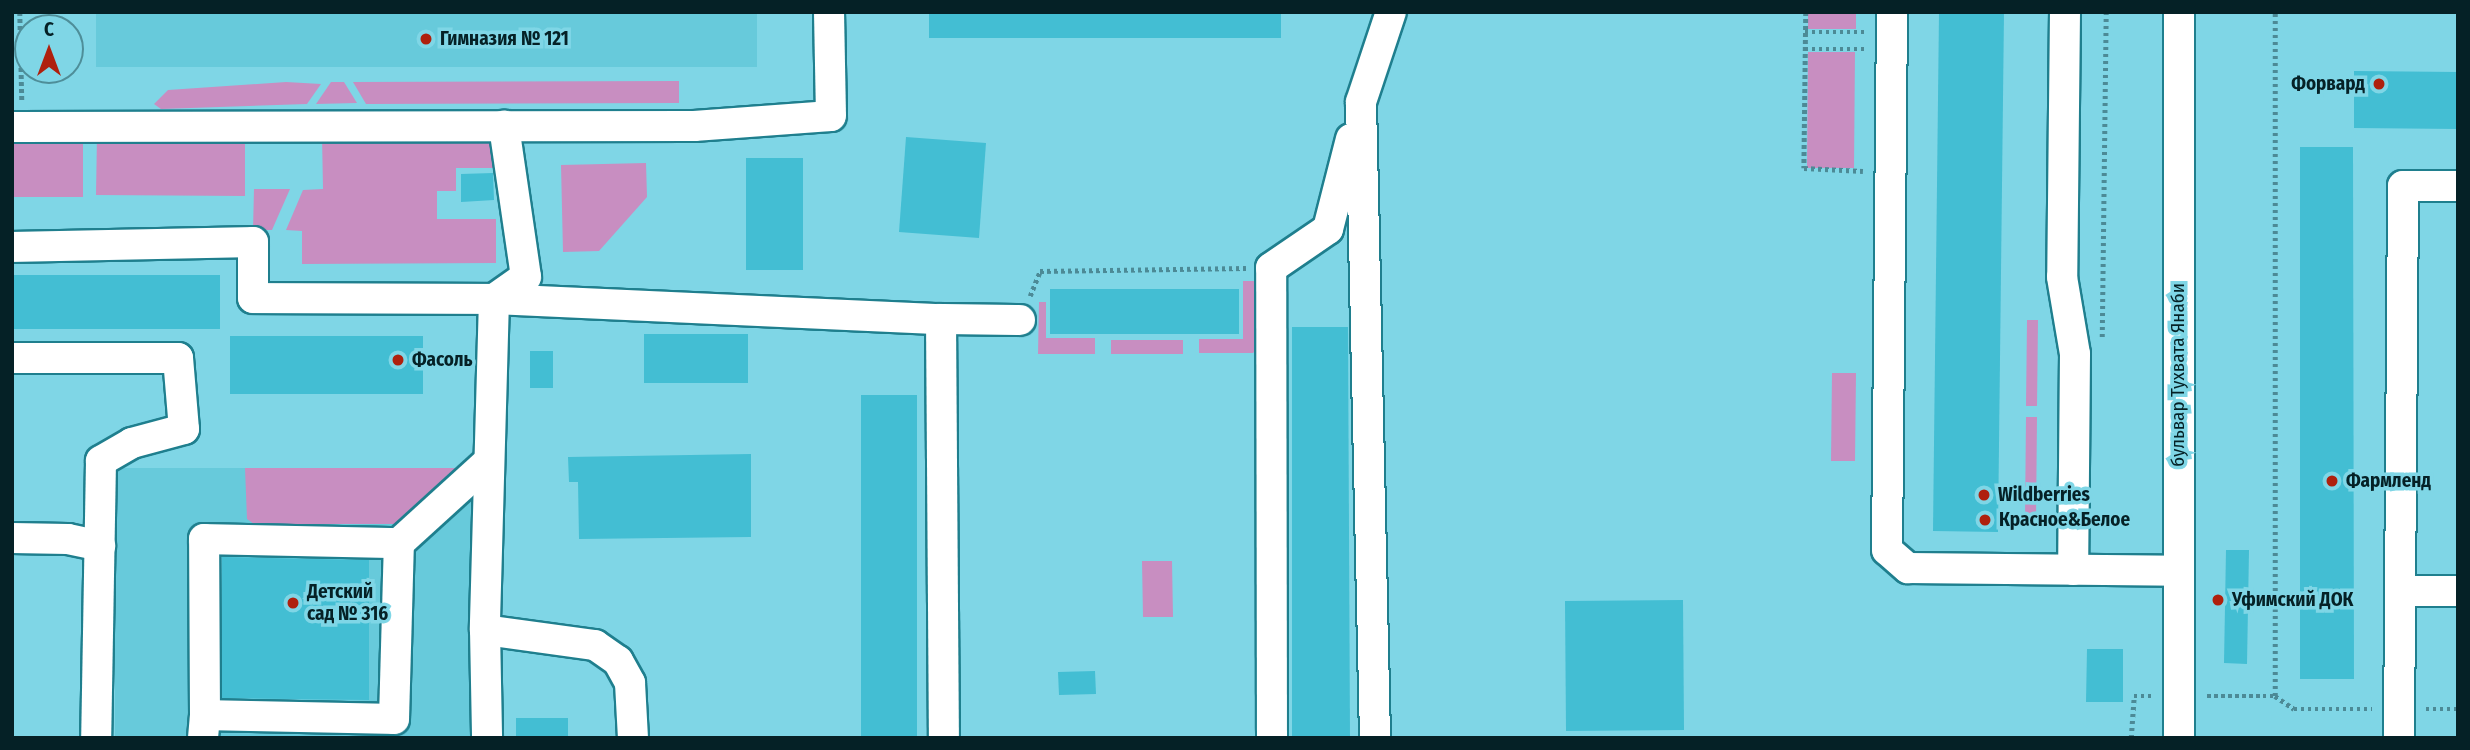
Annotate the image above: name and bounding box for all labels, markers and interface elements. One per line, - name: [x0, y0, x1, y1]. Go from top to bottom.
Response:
- north arrow: [14, 14, 84, 84]
- text: С: [44, 18, 54, 41]
- place label: Гимназия № 121: [440, 28, 569, 50]
- marker: Гимназия № 121: [418, 31, 434, 47]
- place label: Форвард: [2291, 73, 2365, 95]
- marker: Форвард: [2371, 76, 2387, 92]
- street label: бульвар Тухвата Янаби: [2167, 283, 2189, 467]
- place label: Фасоль: [412, 349, 473, 371]
- marker: Фасоль: [390, 352, 406, 368]
- place label: Фармленд: [2346, 470, 2431, 492]
- marker: Фармленд: [2324, 473, 2340, 489]
- place label: Wildberries: [1998, 484, 2090, 506]
- marker: Wildberries: [1976, 487, 1992, 503]
- place label: Красное&Белое: [1999, 509, 2130, 531]
- marker: Красное&Белое: [1977, 512, 1993, 528]
- place label: Детский сад № 316: [307, 581, 388, 625]
- place label: Уфимский ДОК: [2232, 589, 2353, 611]
- marker: Уфимский ДОК: [2210, 592, 2226, 608]
- marker: Детский сад № 316: [285, 595, 301, 611]

